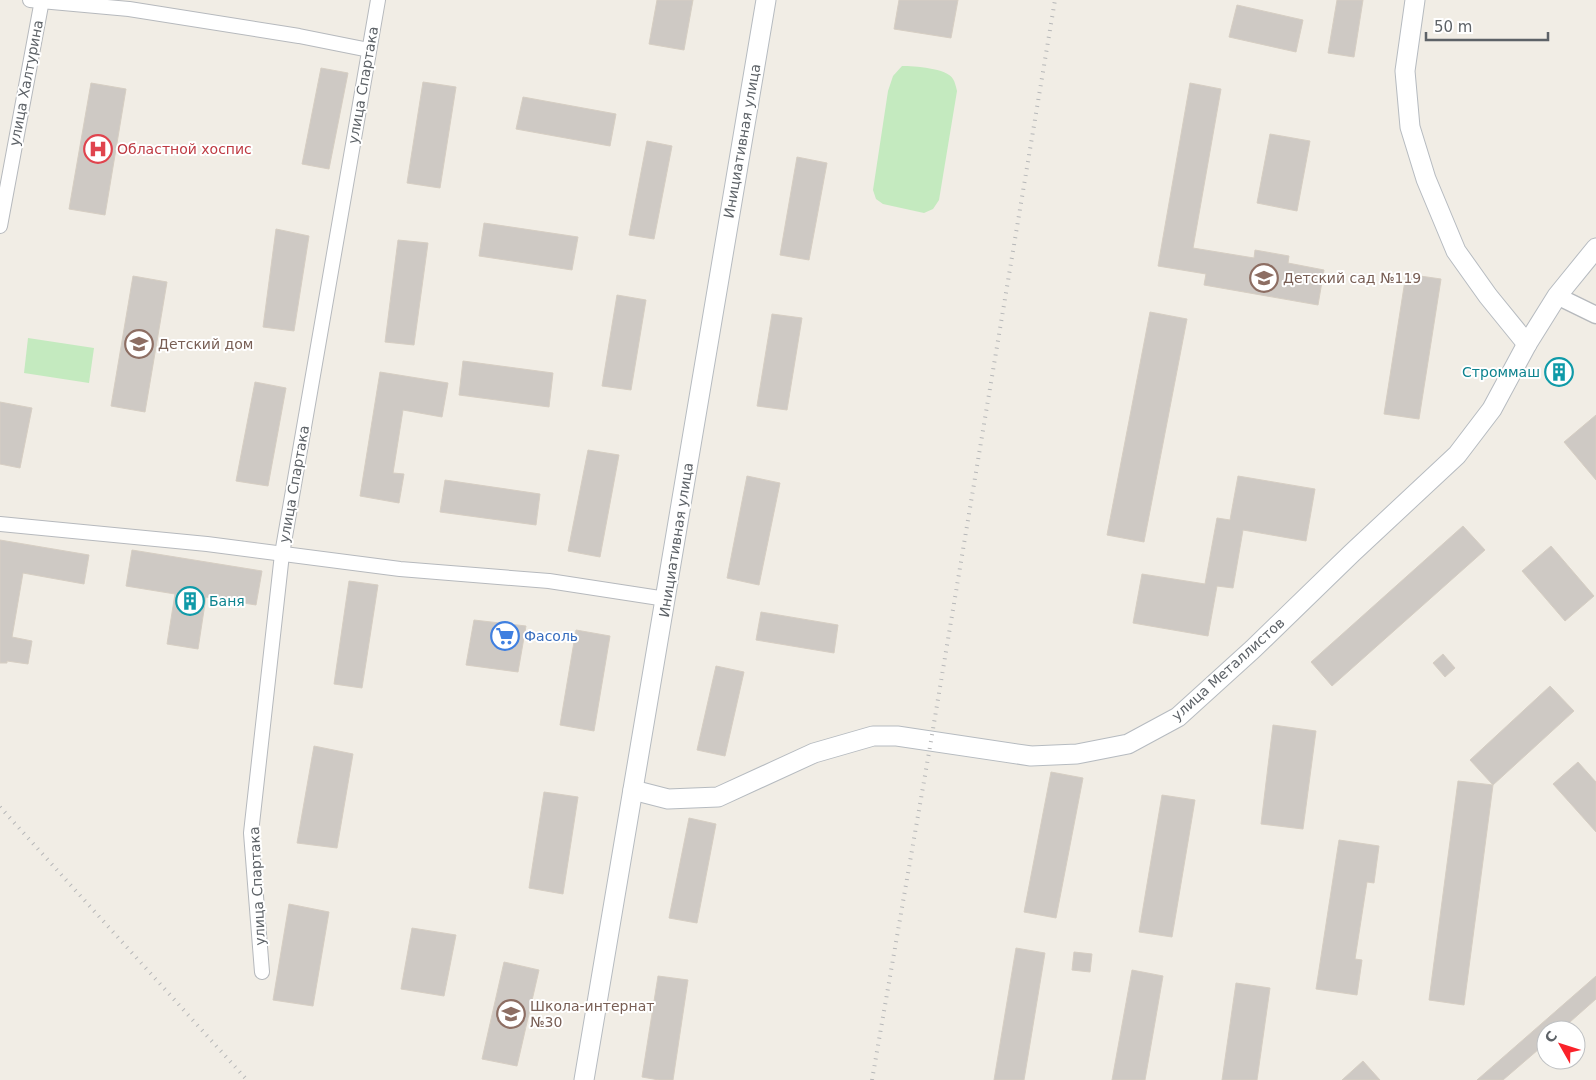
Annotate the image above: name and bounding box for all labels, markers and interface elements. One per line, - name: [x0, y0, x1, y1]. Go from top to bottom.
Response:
- scale bar: [1426, 10, 1548, 42]
- text: 50 m: [1434, 18, 1472, 36]
- street label: улица Халтурина: [6, 19, 46, 147]
- street label: улица Спартака: [345, 25, 381, 145]
- street label: Инициативная улица: [721, 63, 763, 219]
- hospital icon: Областной хоспис: [83, 134, 113, 164]
- place label: Областной хоспис: [117, 141, 252, 157]
- school or university icon: Детский сад №119: [1249, 263, 1279, 293]
- place label: Детский сад №119: [1283, 270, 1421, 286]
- school or university icon: Детский дом: [124, 329, 154, 359]
- place label: Детский дом: [158, 336, 253, 352]
- building icon: Строммаш: [1544, 357, 1574, 387]
- place label: Строммаш: [1462, 364, 1540, 380]
- street label: улица Спартака: [276, 424, 312, 544]
- street label: Инициативная улица: [656, 461, 696, 619]
- building icon: Баня: [175, 586, 205, 616]
- place label: Баня: [209, 593, 245, 609]
- street label: улица Металлистов: [1168, 614, 1288, 724]
- supermarket icon: Фасоль: [490, 621, 520, 651]
- place label: Фасоль: [524, 628, 578, 644]
- street label: улица Спартака: [246, 826, 268, 946]
- place label: Школа-интернат №30: [530, 998, 654, 1030]
- school or university icon: Школа-интернат №30: [496, 999, 526, 1029]
- north arrow: [1536, 1020, 1586, 1070]
- text: С: [1541, 1028, 1560, 1046]

